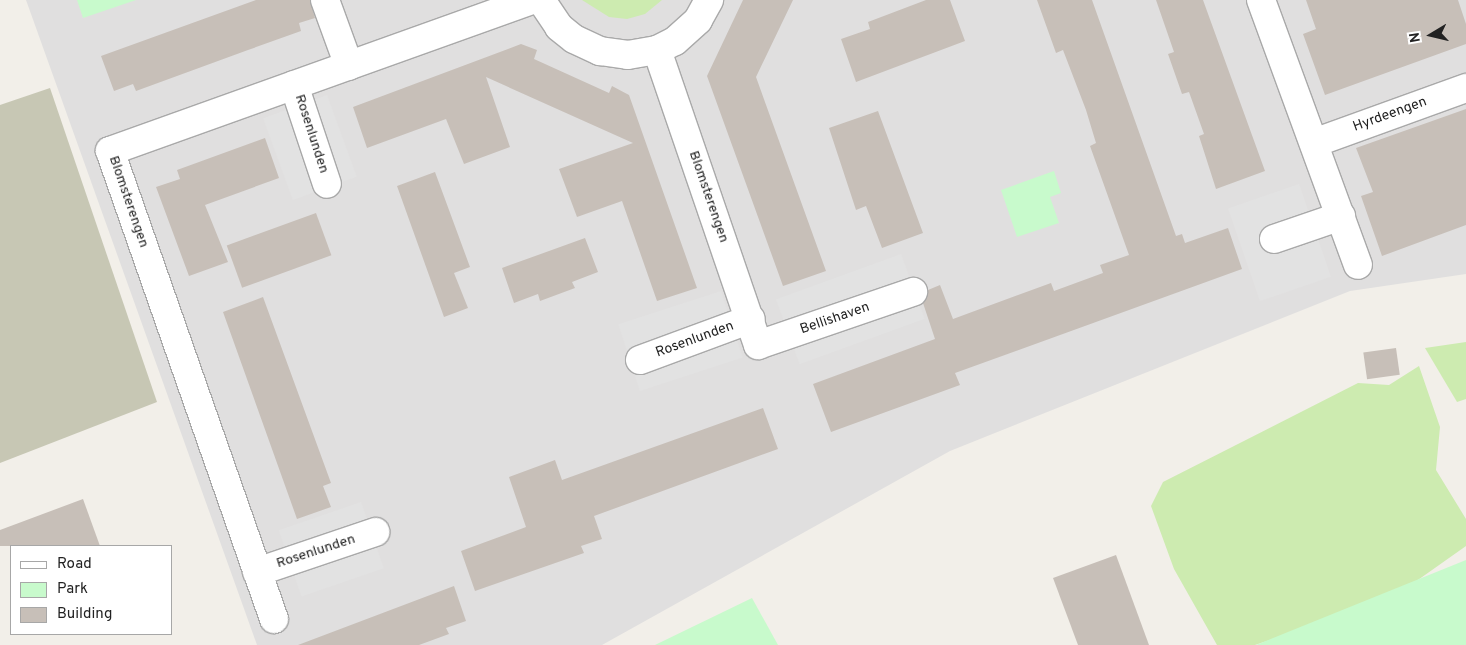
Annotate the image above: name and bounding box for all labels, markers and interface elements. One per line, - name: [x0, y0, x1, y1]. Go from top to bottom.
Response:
- north arrow: [1406, 10, 1456, 60]
- text: N: [1407, 31, 1425, 44]
- street label: Rosenlunden: [290, 93, 332, 175]
- street label: Hyrdeengen: [1351, 94, 1429, 136]
- street label: Blomsterengen: [684, 149, 732, 245]
- street label: Blomsterengen: [104, 154, 152, 250]
- street label: Bellishaven: [798, 299, 872, 339]
- street label: Rosenlunden: [654, 318, 736, 362]
- street label: Rosenlunden: [275, 531, 357, 573]
- legend: [10, 545, 172, 635]
- text: Road: [57, 555, 92, 574]
- text: Park: [57, 580, 88, 599]
- text: Building: [57, 605, 112, 624]

